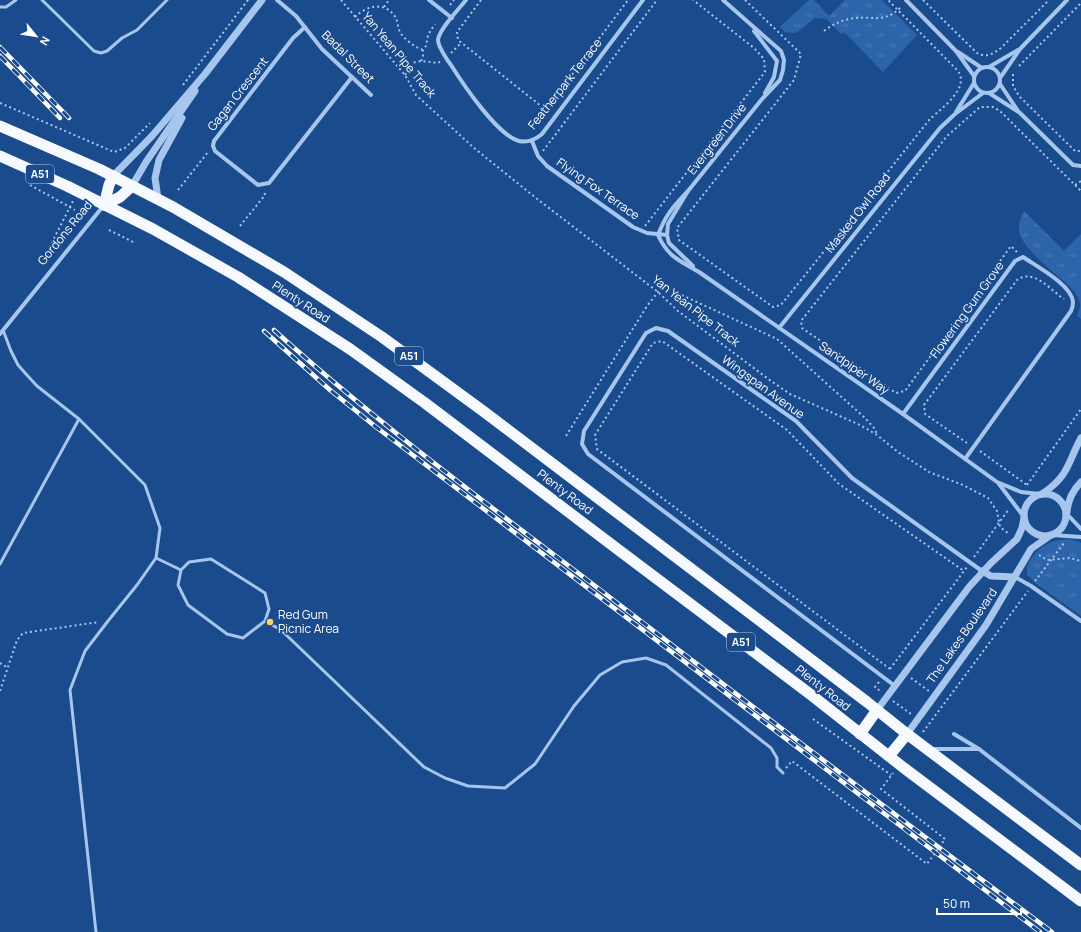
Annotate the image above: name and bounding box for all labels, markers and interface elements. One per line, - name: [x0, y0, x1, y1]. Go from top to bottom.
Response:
- street label: Yan Yean Pipe Track: [358, 8, 441, 102]
- north arrow: [16, 16, 56, 56]
- street label: Badal Street: [318, 27, 379, 87]
- text: N: [37, 34, 54, 49]
- street label: Featherpark Terrace: [524, 35, 605, 133]
- street label: Gagan Crescent: [203, 53, 272, 134]
- street label: Evergreen Drive: [683, 99, 750, 178]
- street label: Flying Fox Terrace: [553, 154, 643, 224]
- road number: A51: [26, 165, 54, 183]
- street label: Masked Owl Road: [821, 169, 894, 256]
- street label: Gordons Road: [33, 197, 96, 268]
- street label: Flowering Gum Grove: [926, 258, 1008, 362]
- street label: Yan Yean Pipe Track: [649, 271, 745, 351]
- street label: Plenty Road: [269, 277, 333, 327]
- street label: Sandpiper Way: [816, 337, 893, 399]
- road number: A51: [395, 347, 423, 365]
- street label: Wingspan Avenue: [718, 351, 808, 422]
- street label: Plenty Road: [534, 465, 597, 518]
- street label: The Lakes Boulevard: [922, 585, 1001, 687]
- place label: Red Gum Picnic Area: [278, 606, 339, 637]
- marker: Red Gum Picnic Area: [265, 617, 275, 627]
- road number: A51: [727, 633, 755, 651]
- street label: Plenty Road: [792, 661, 854, 715]
- scale bar: [937, 890, 1021, 916]
- text: 50 m: [943, 895, 970, 912]

